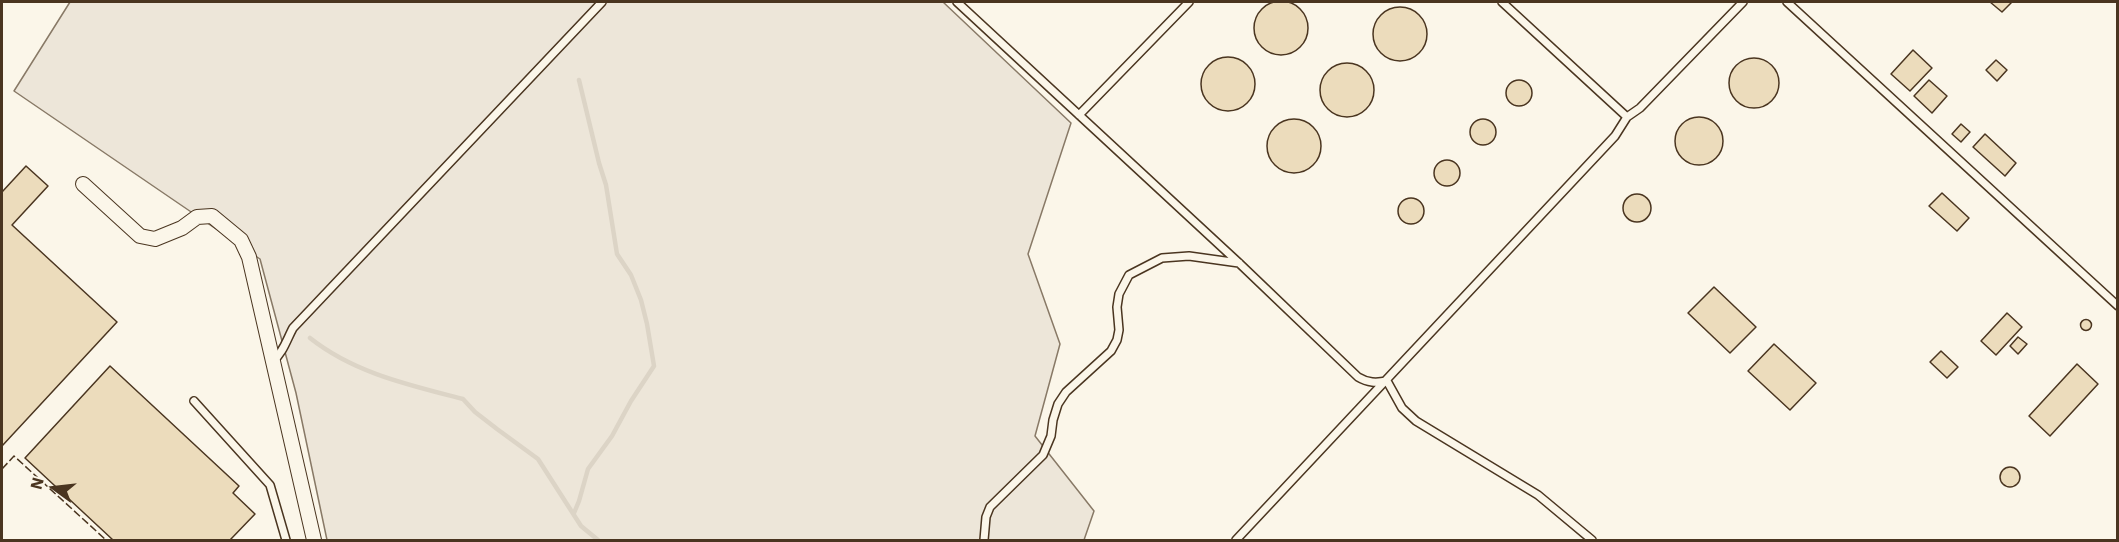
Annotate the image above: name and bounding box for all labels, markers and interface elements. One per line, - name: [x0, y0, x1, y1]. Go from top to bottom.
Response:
- north arrow: [24, 458, 84, 518]
- text: N: [25, 475, 48, 492]

